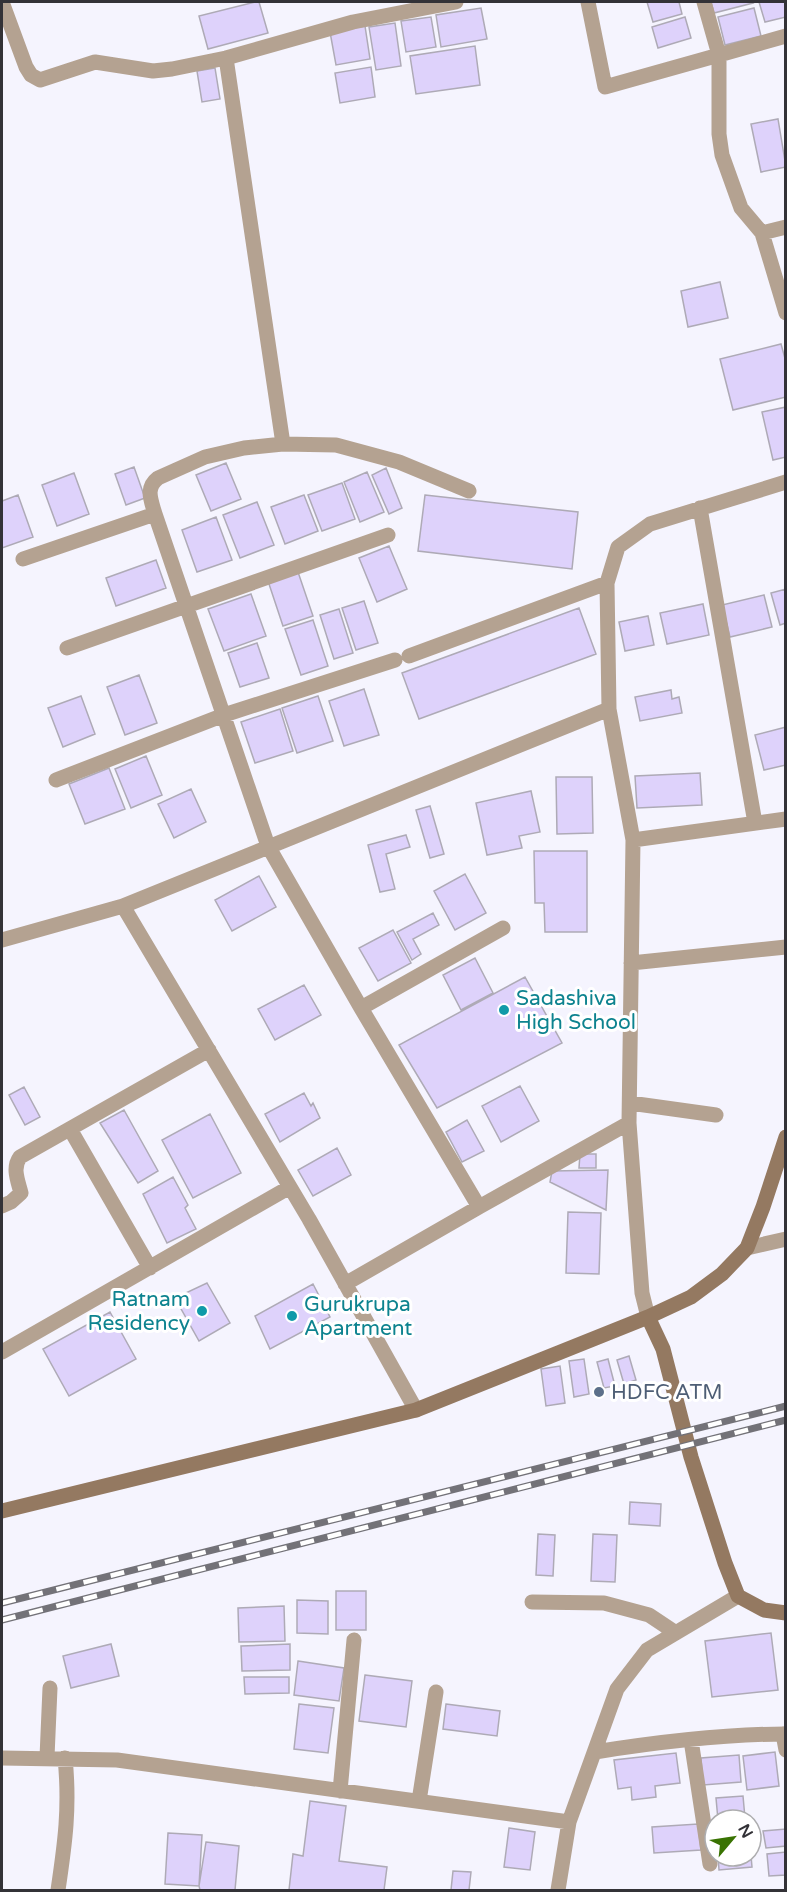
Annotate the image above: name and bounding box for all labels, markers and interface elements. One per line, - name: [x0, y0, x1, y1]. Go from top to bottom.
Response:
- place label: Sadashiva High School: [516, 986, 636, 1035]
- marker: Sadashiva High School: [497, 1003, 511, 1017]
- place label: Ratnam Residency: [87, 1287, 190, 1336]
- place label: Gurukrupa Apartment: [304, 1292, 412, 1341]
- marker: Ratnam Residency: [195, 1304, 209, 1318]
- marker: Gurukrupa Apartment: [285, 1309, 299, 1323]
- place label: HDFC ATM: [611, 1380, 722, 1405]
- marker: HDFC ATM: [592, 1385, 606, 1399]
- north arrow: [703, 1808, 763, 1868]
- text: N: [733, 1821, 757, 1842]

